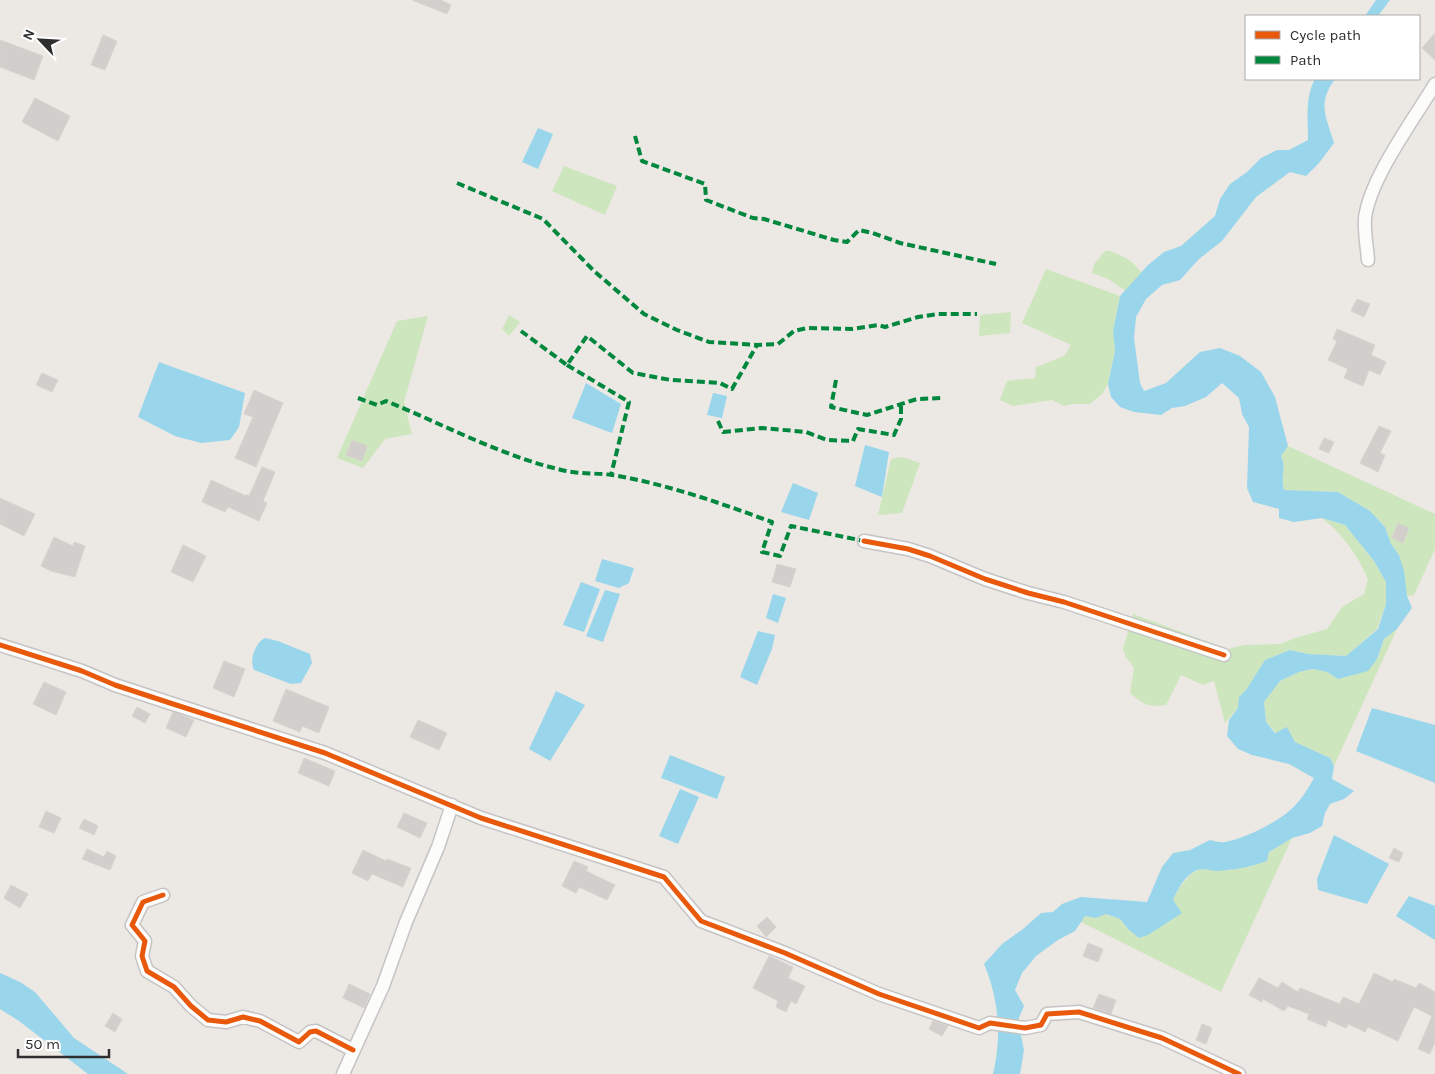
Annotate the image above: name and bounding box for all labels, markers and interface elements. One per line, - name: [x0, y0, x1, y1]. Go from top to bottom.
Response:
- north arrow: [15, 15, 65, 65]
- legend: [1245, 15, 1420, 80]
- text: Cycle path: [1290, 26, 1361, 44]
- text: N: [19, 27, 38, 43]
- text: Path: [1290, 51, 1321, 69]
- scale bar: [18, 1026, 109, 1058]
- text: 50 m: [25, 1035, 60, 1053]

